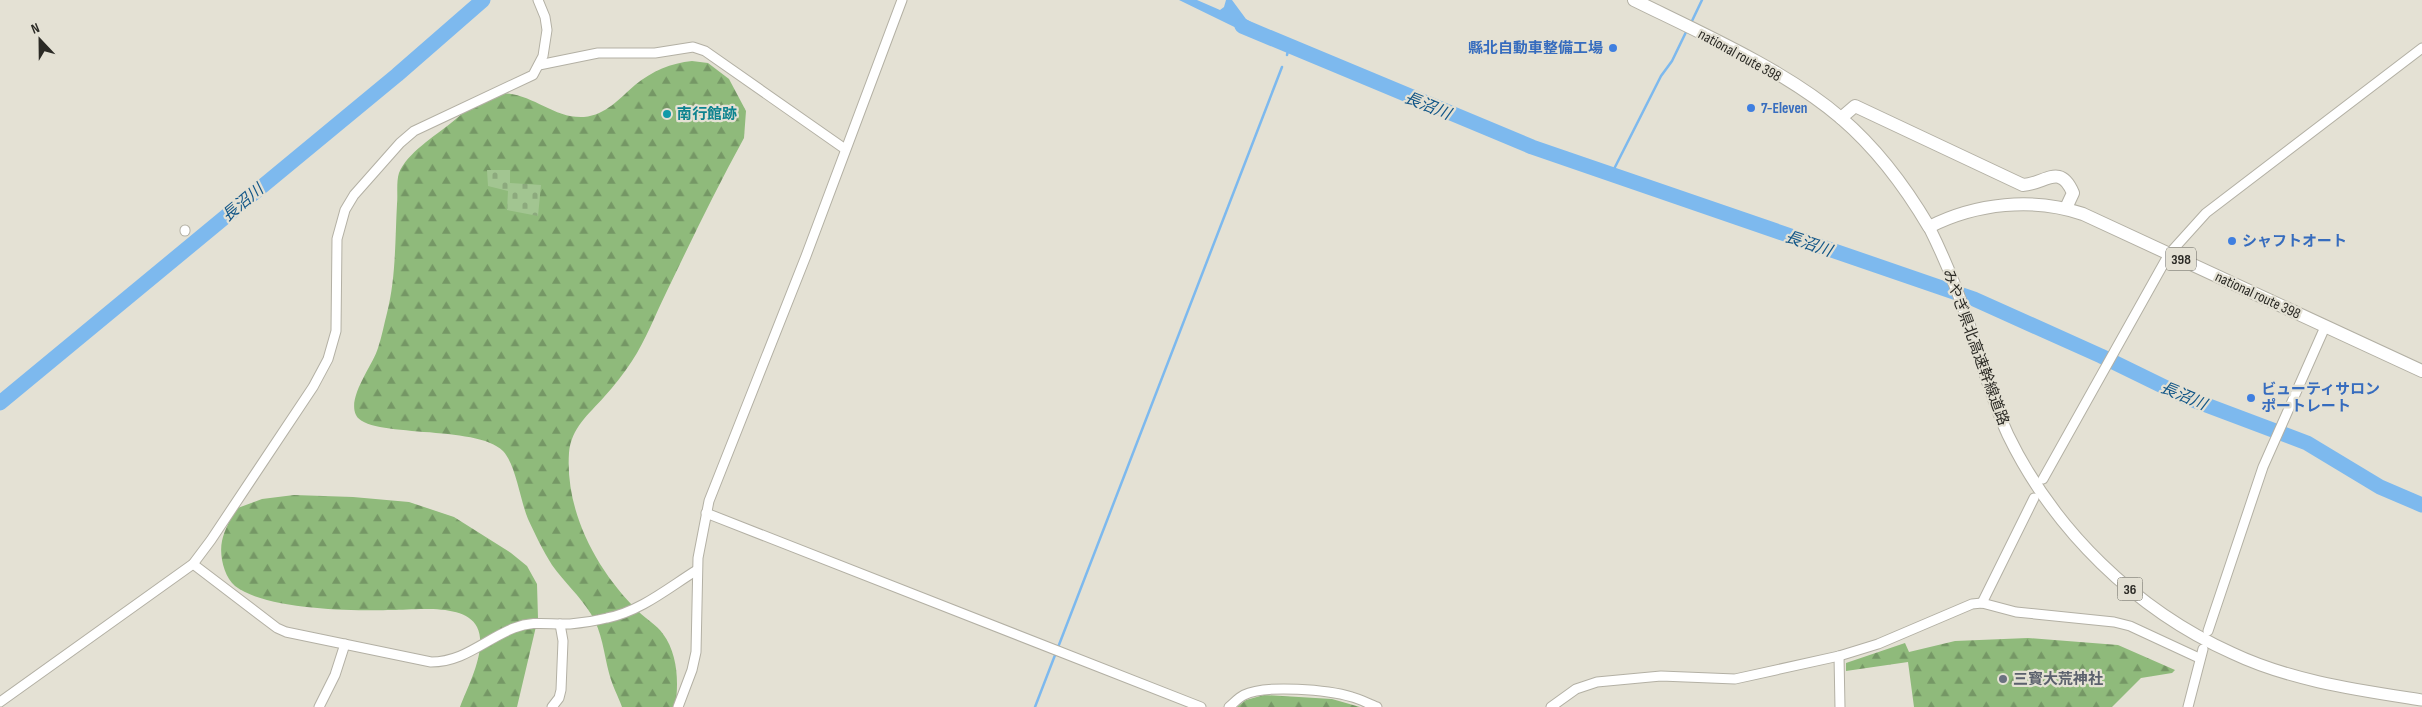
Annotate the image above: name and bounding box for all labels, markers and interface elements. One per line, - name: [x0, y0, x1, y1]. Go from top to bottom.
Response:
- north arrow: [15, 15, 65, 65]
- text: N: [29, 19, 42, 38]
- street label: national route 398: [1695, 25, 1785, 86]
- place label: 縣北自動車整備工場: [1468, 39, 1603, 58]
- marker: 縣北自動車整備工場: [1607, 42, 1619, 54]
- water label: 長沼川: [1402, 89, 1455, 125]
- place label: 7-Eleven: [1761, 99, 1808, 118]
- marker: 7-Eleven: [1745, 102, 1757, 114]
- place label: 南行館跡: [677, 105, 737, 124]
- marker: 南行館跡: [661, 108, 673, 120]
- water label: 長沼川: [218, 179, 269, 226]
- water label: 長沼川: [1783, 228, 1836, 262]
- place label: シャフトオート: [2242, 232, 2347, 251]
- marker: シャフトオート: [2226, 235, 2238, 247]
- road number: 398: [2166, 248, 2196, 270]
- street label: みやぎ県北高速幹線道路: [1938, 266, 2013, 428]
- street label: national route 398: [2212, 267, 2304, 324]
- water label: 長沼川: [2158, 378, 2211, 415]
- place label: ビューティサロン ポートレート: [2261, 380, 2380, 416]
- marker: ビューティサロン ポートレート: [2245, 392, 2257, 404]
- road number: 36: [2118, 578, 2142, 600]
- place label: 三寳大荒神社: [2013, 670, 2103, 689]
- marker: 三寳大荒神社: [1997, 673, 2009, 685]

